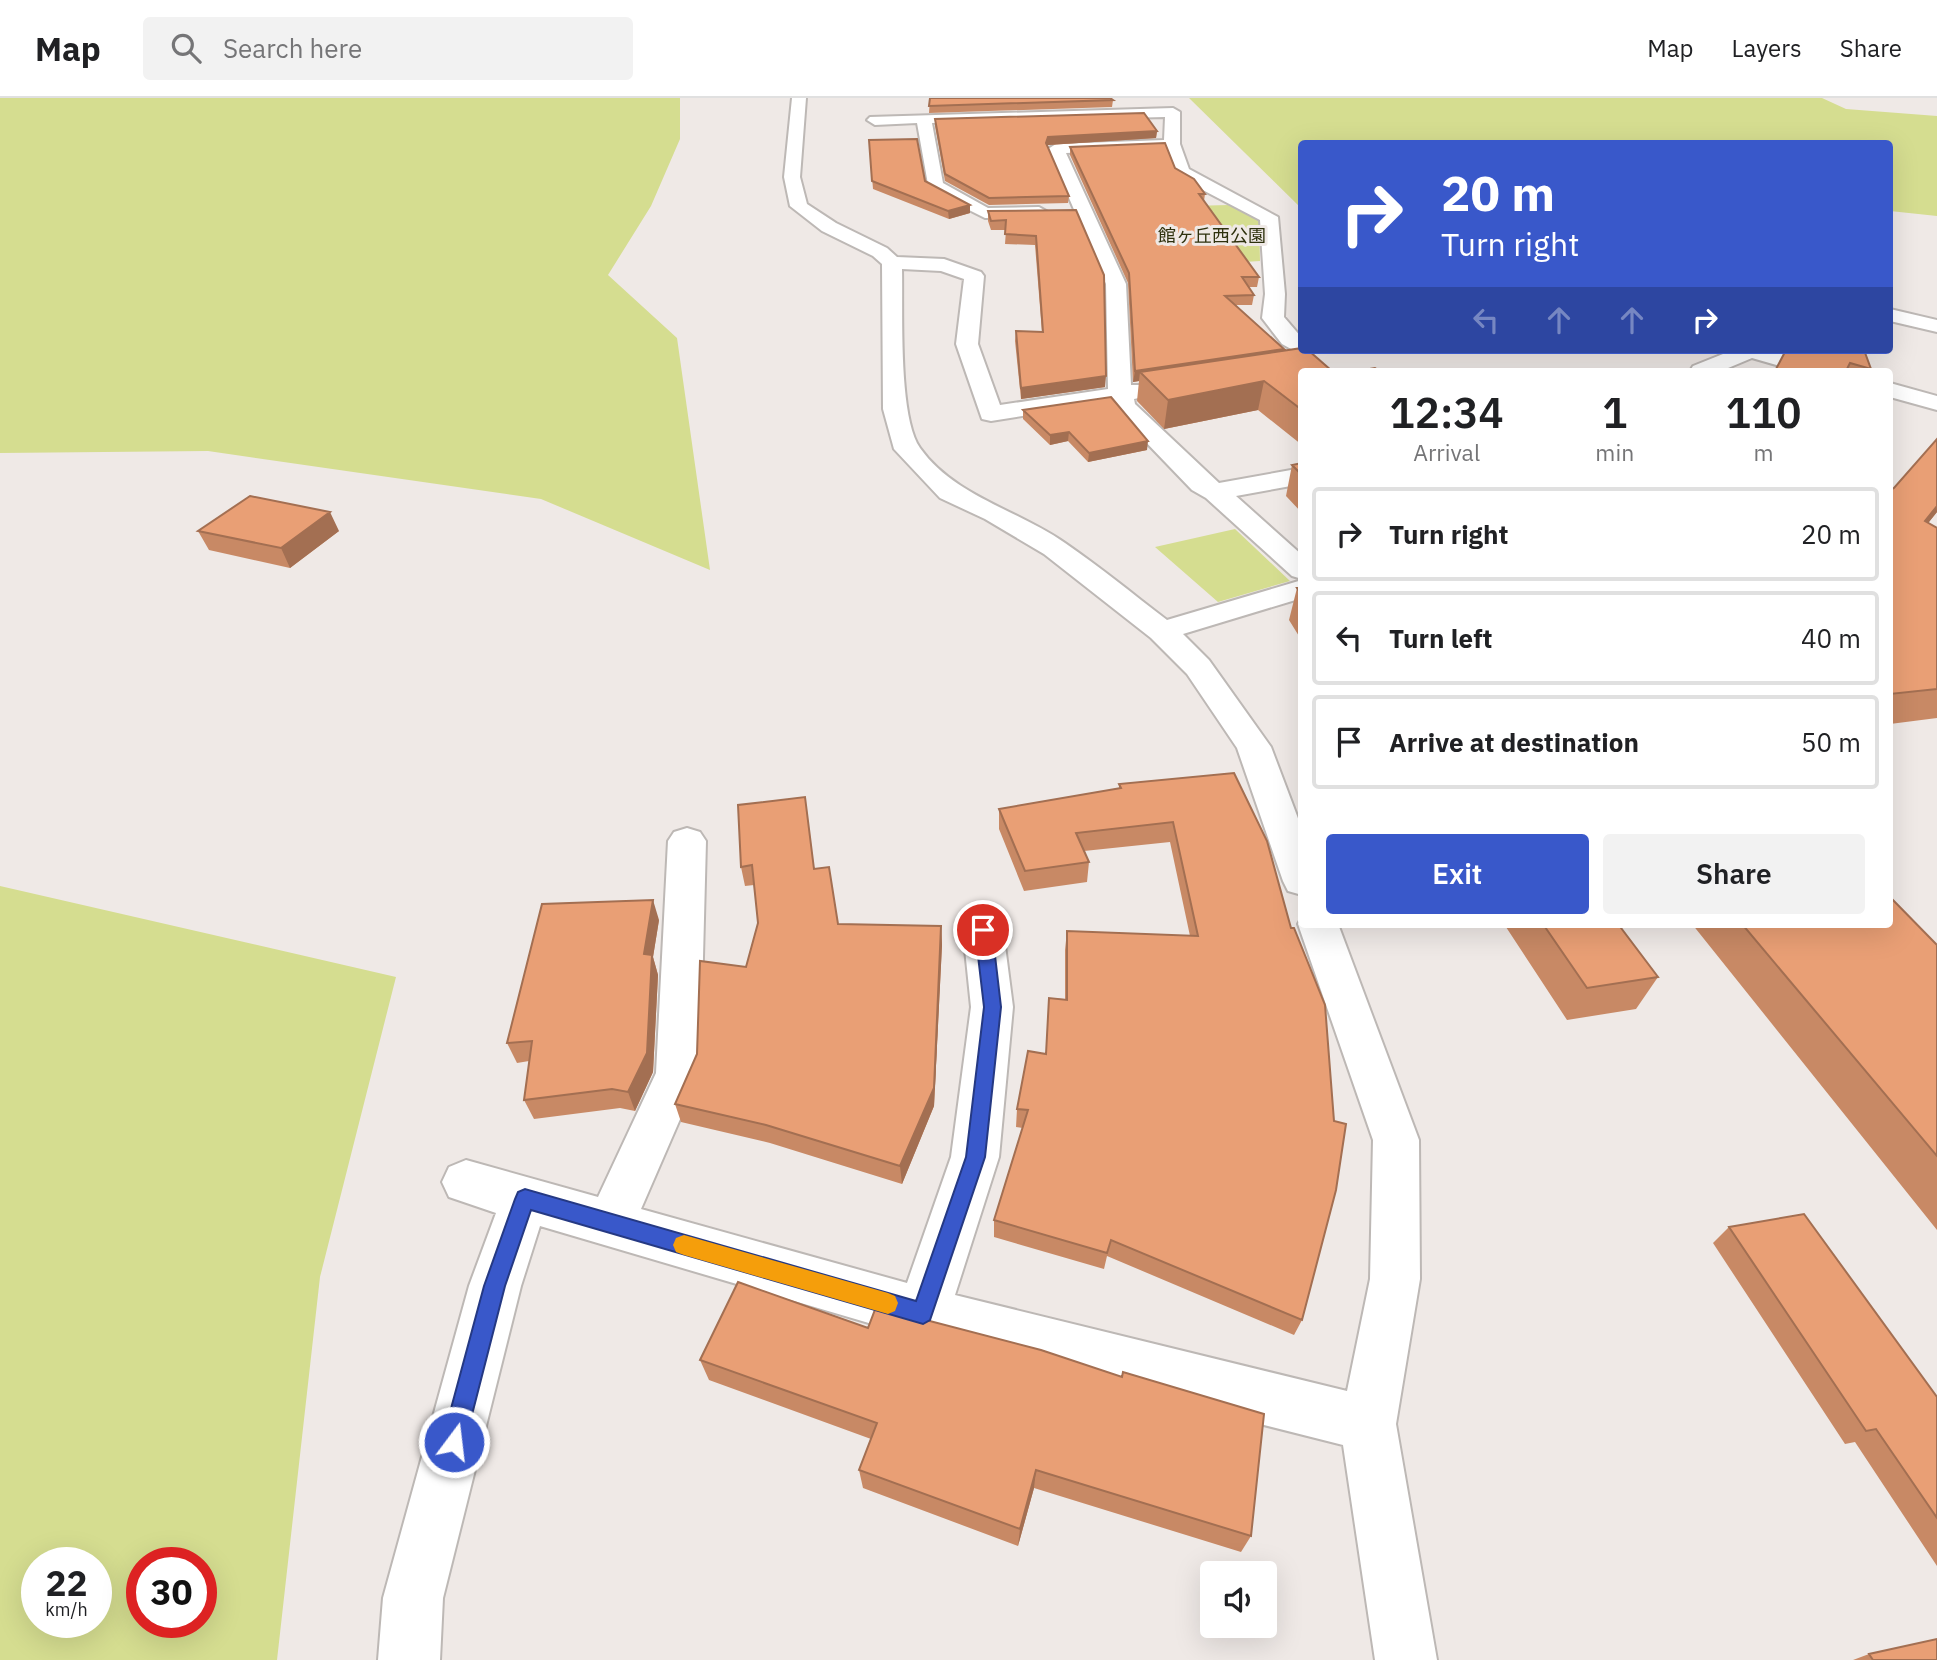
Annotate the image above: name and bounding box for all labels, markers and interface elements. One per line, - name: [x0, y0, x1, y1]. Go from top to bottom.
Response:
- search box: [143, 17, 633, 80]
- text: Map: [35, 27, 101, 70]
- icon: search: [167, 29, 205, 67]
- text: Search here: [223, 31, 362, 65]
- text: Map: [1647, 32, 1694, 64]
- text: Layers: [1732, 32, 1802, 64]
- text: Share: [1840, 32, 1902, 64]
- text: 20 m: [1441, 161, 1555, 224]
- icon: right: [1326, 168, 1417, 259]
- text: Turn right: [1441, 223, 1579, 265]
- park label: 館ヶ丘西公園: [1158, 224, 1266, 247]
- icon: left: [1467, 301, 1505, 339]
- icon: ahead: [1540, 301, 1578, 339]
- icon: ahead: [1613, 301, 1651, 339]
- icon: right: [1686, 301, 1724, 339]
- text: 12:34: [1390, 385, 1504, 440]
- text: 1: [1602, 385, 1627, 440]
- text: 110: [1726, 385, 1801, 440]
- text: Arrival: [1413, 437, 1480, 467]
- text: min: [1595, 437, 1634, 467]
- text: m: [1754, 437, 1774, 467]
- icon: right: [1330, 515, 1368, 553]
- text: Turn right: [1389, 517, 1508, 551]
- text: 20 m: [1801, 517, 1861, 551]
- icon: left: [1330, 619, 1368, 657]
- text: Turn left: [1389, 621, 1492, 655]
- text: 40 m: [1801, 621, 1861, 655]
- icon: arrive: [1330, 723, 1368, 761]
- text: Arrive at destination: [1389, 725, 1639, 759]
- text: 50 m: [1801, 725, 1861, 759]
- button: Exit: [1326, 834, 1589, 914]
- button: Share: [1603, 834, 1865, 914]
- pin: [953, 900, 1013, 960]
- icon: arrive: [964, 911, 1002, 949]
- position arrow: [417, 1405, 491, 1479]
- speed limit sign: 30: [126, 1547, 217, 1638]
- text: 22: [45, 1560, 88, 1606]
- map controls: [1200, 1561, 1277, 1638]
- button: sound: [1200, 1561, 1277, 1638]
- text: km/h: [45, 1598, 88, 1621]

